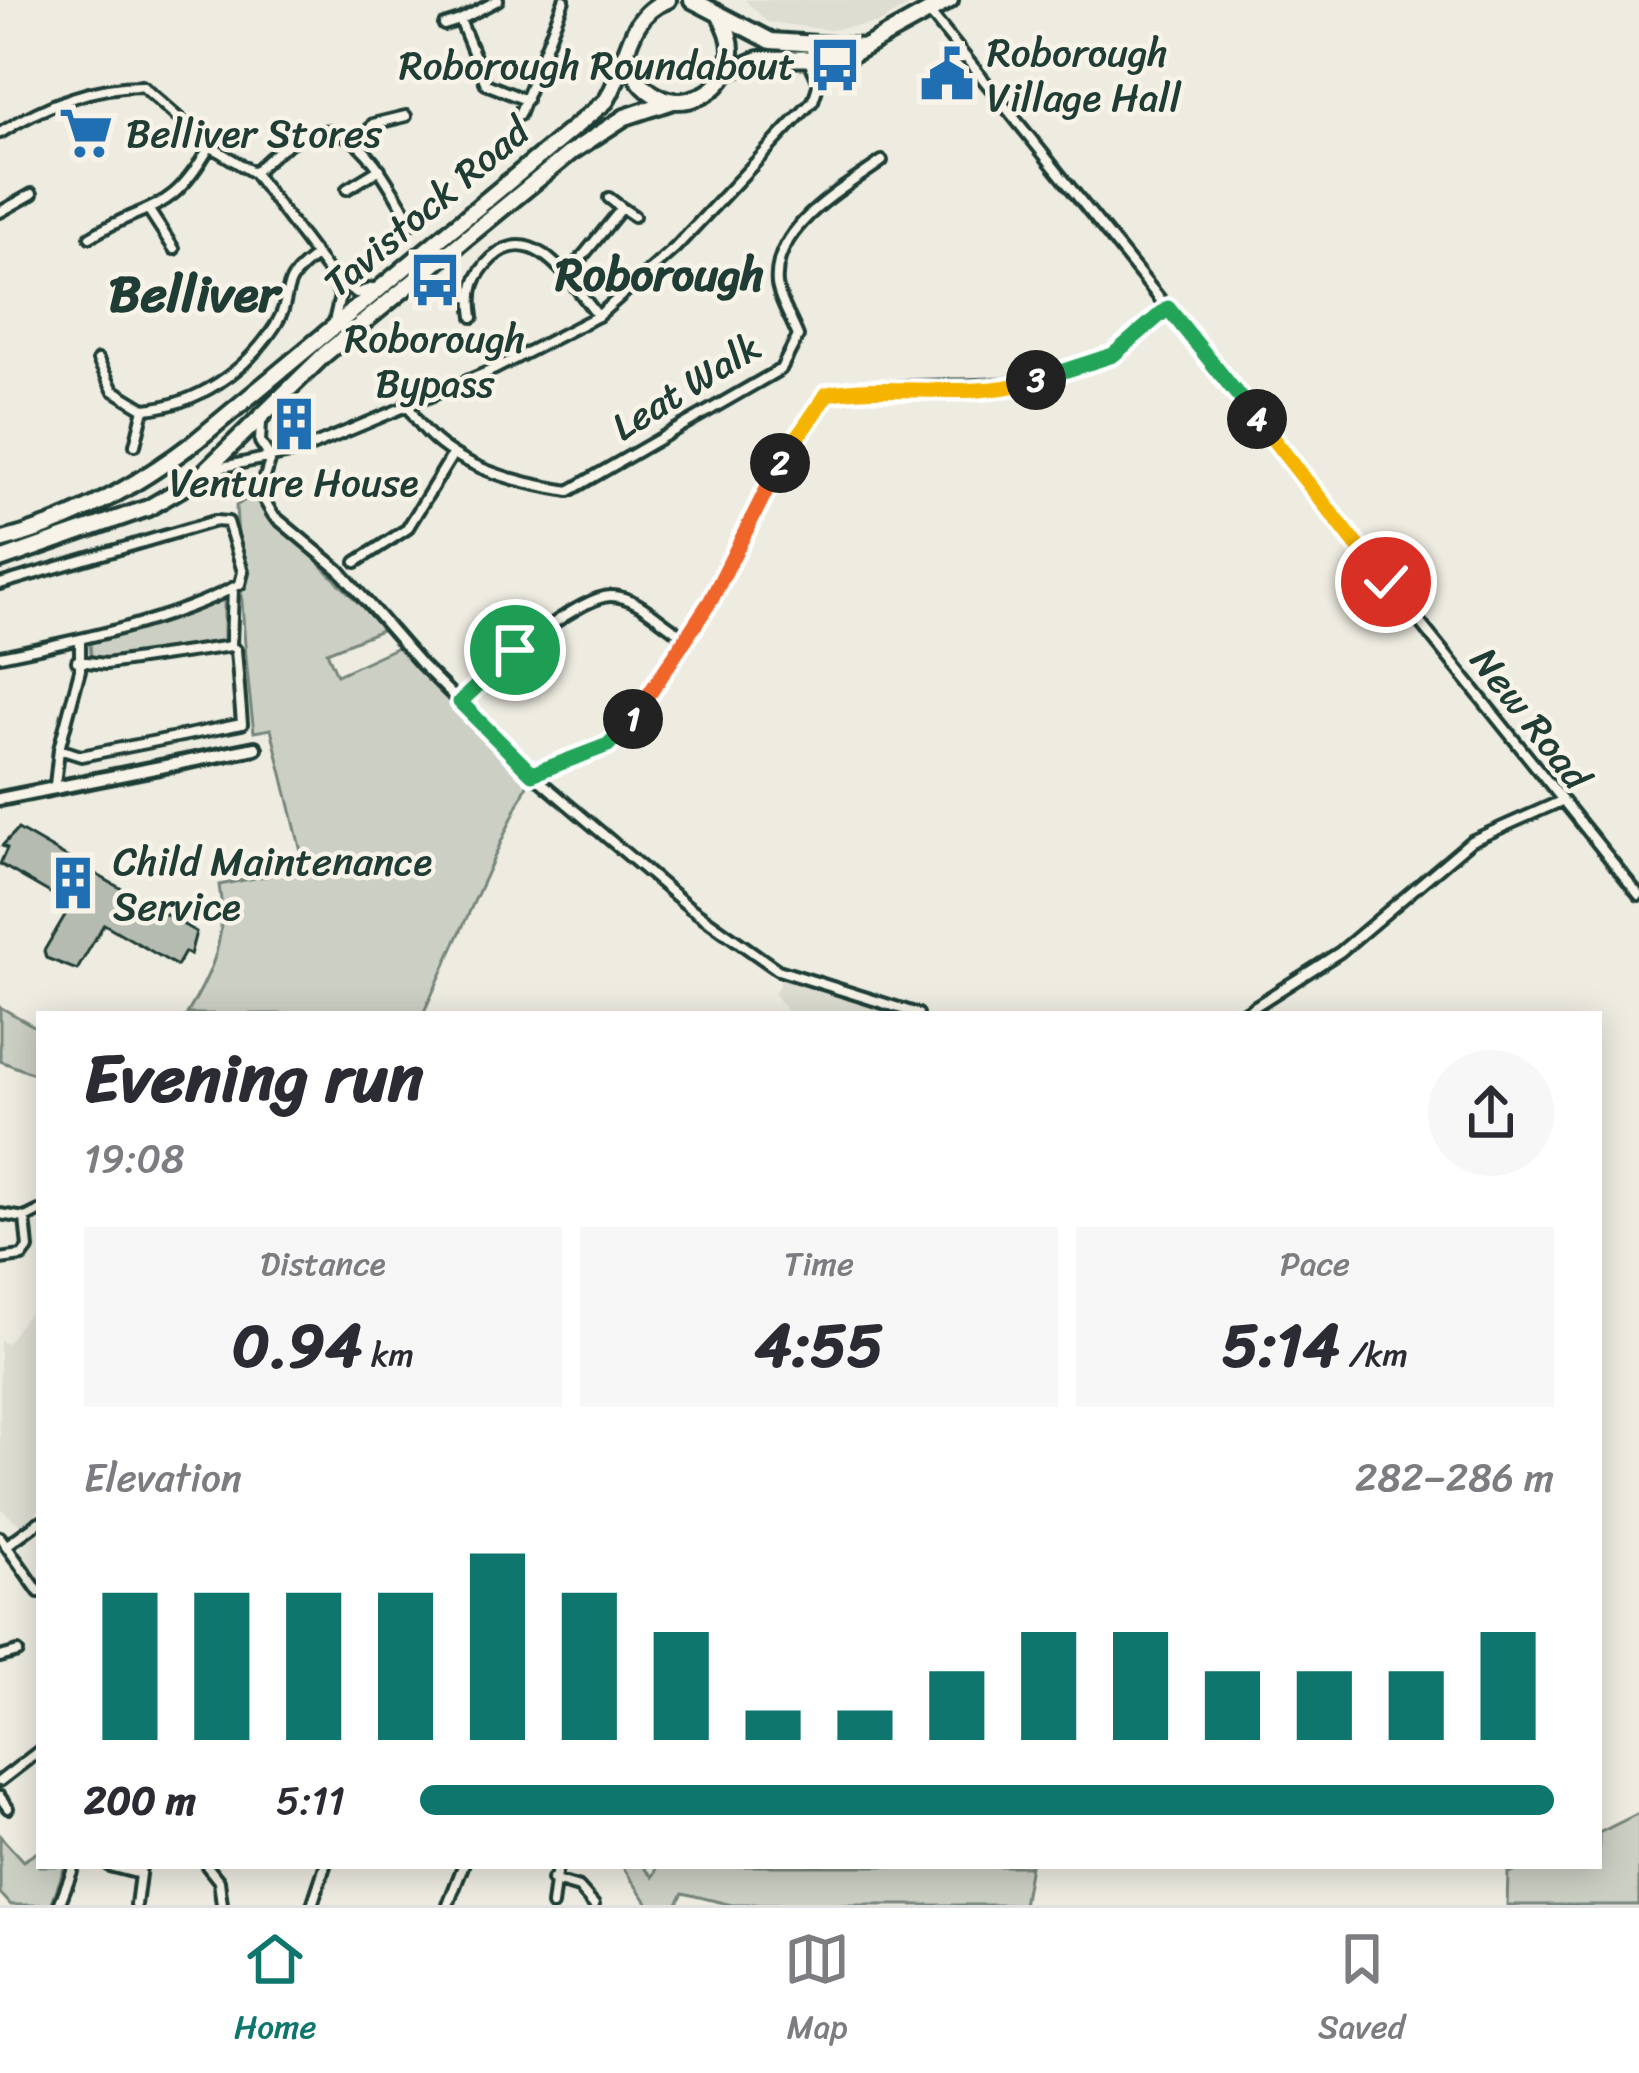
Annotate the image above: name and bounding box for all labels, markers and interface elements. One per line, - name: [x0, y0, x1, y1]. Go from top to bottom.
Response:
- place label: Roborough Village Hall: [987, 18, 1182, 132]
- place label: Roborough Roundabout: [399, 31, 795, 100]
- bus stop icon: Roborough Roundabout: [806, 36, 864, 94]
- public building icon: Roborough Village Hall: [918, 45, 976, 103]
- street label: Tavistock Road: [307, 98, 547, 315]
- place label: Belliver Stores: [126, 99, 383, 168]
- supermarket icon: Belliver Stores: [57, 104, 115, 162]
- district label: Roborough: [555, 235, 764, 315]
- district label: Belliver: [109, 249, 283, 339]
- bus stop icon: Roborough Bypass: [406, 251, 464, 309]
- place label: Roborough Bypass: [344, 304, 526, 418]
- street label: Leat Walk: [597, 313, 775, 459]
- pin: 3: [1006, 350, 1066, 410]
- text: 3: [1027, 351, 1045, 409]
- pin: 4: [1227, 389, 1287, 449]
- text: 4: [1247, 390, 1267, 448]
- building icon: Venture House: [265, 395, 323, 453]
- pin: 2: [750, 433, 810, 493]
- text: 2: [770, 434, 790, 492]
- place label: Venture House: [169, 448, 419, 517]
- pin: [1335, 531, 1437, 633]
- icon: check: [1353, 549, 1419, 615]
- pin: [464, 599, 566, 701]
- icon: arrive: [482, 617, 548, 683]
- street label: New Road: [1452, 631, 1611, 807]
- pin: 1: [603, 689, 663, 749]
- text: 1: [626, 690, 640, 748]
- place label: Child Maintenance Service: [113, 827, 432, 941]
- building icon: Child Maintenance Service: [44, 854, 102, 912]
- text: Evening run: [84, 1020, 424, 1137]
- button: share: [1428, 1050, 1554, 1176]
- text: 19:08: [84, 1124, 185, 1193]
- text: Distance: [260, 1235, 386, 1293]
- text: Time: [784, 1235, 854, 1293]
- text: Pace: [1280, 1235, 1350, 1293]
- text: 0.94: [232, 1293, 362, 1399]
- text: 4:55: [755, 1293, 883, 1399]
- text: 5:14: [1222, 1293, 1340, 1399]
- text: km: [362, 1326, 414, 1384]
- text: /km: [1340, 1326, 1408, 1384]
- text: Elevation: [84, 1443, 242, 1512]
- text: 282–286 m: [1355, 1443, 1554, 1512]
- text: 200 m: [84, 1766, 196, 1835]
- text: 5:11: [276, 1766, 345, 1835]
- tab: Home: [234, 1926, 316, 2056]
- tab: Map: [784, 1926, 850, 2056]
- tab: Saved: [1318, 1926, 1405, 2056]

